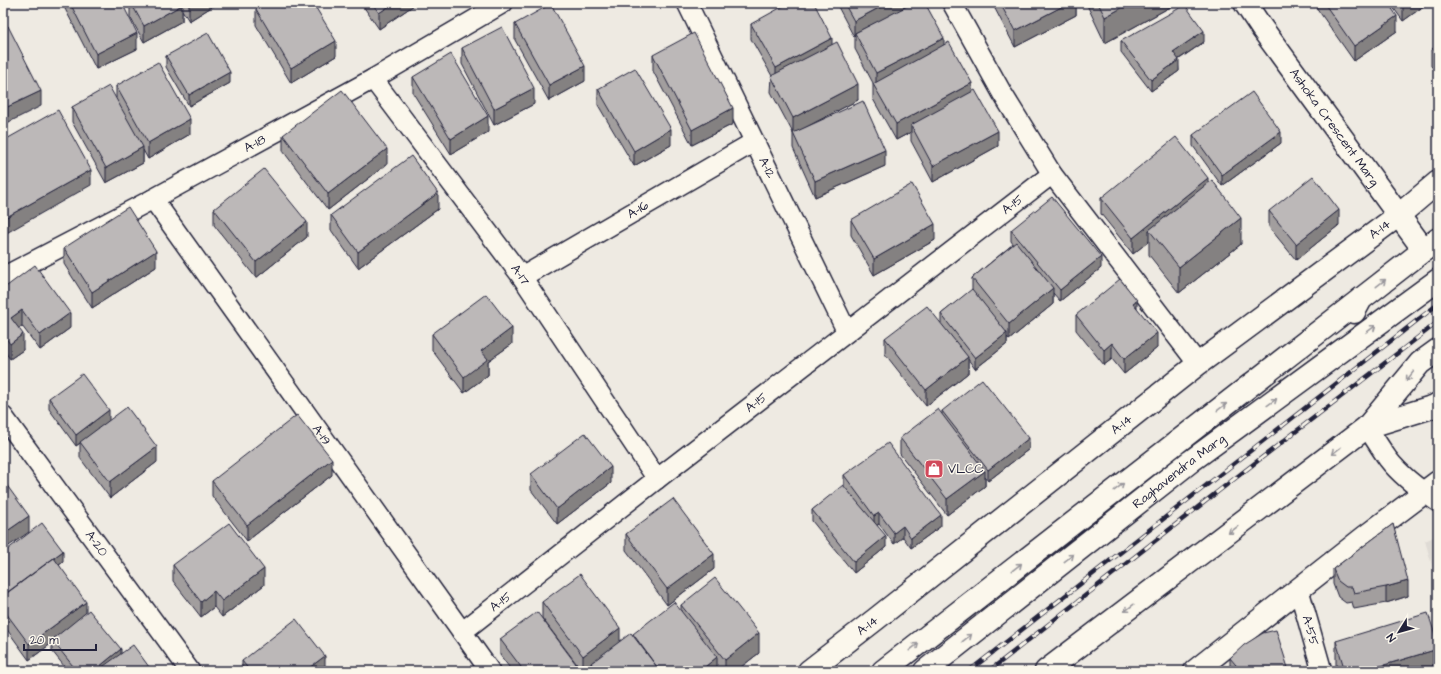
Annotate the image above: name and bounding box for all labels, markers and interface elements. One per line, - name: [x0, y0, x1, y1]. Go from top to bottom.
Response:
- street label: Ashoka Crescent Marg: [1285, 65, 1384, 191]
- street label: A-18: [241, 130, 269, 157]
- street label: A-12: [754, 154, 780, 182]
- street label: A-15: [998, 190, 1027, 219]
- street label: A-16: [624, 196, 652, 223]
- street label: A-14: [1365, 215, 1395, 243]
- street label: A-17: [506, 261, 534, 289]
- one-way arrow: [1375, 279, 1386, 288]
- one-way arrow: [1365, 325, 1376, 333]
- one-way arrow: [1405, 370, 1414, 381]
- street label: A-15: [741, 388, 771, 417]
- one-way arrow: [1266, 398, 1277, 406]
- one-way arrow: [1216, 403, 1227, 412]
- street label: A-14: [1107, 410, 1136, 439]
- street label: A-19: [308, 421, 335, 449]
- street label: Raghavendra Marg: [1129, 430, 1230, 513]
- one-way arrow: [1331, 447, 1342, 455]
- shop icon: VLCC: [923, 458, 945, 480]
- place label: VLCC: [948, 460, 984, 478]
- one-way arrow: [1114, 483, 1125, 492]
- one-way arrow: [1227, 525, 1238, 534]
- street label: A-20: [81, 527, 112, 560]
- one-way arrow: [1063, 553, 1074, 562]
- one-way arrow: [1011, 563, 1022, 571]
- street label: A-15: [486, 587, 515, 616]
- one-way arrow: [1124, 604, 1135, 612]
- street label: A-14: [853, 611, 882, 640]
- north arrow: [1379, 612, 1419, 652]
- street label: A-55: [1298, 613, 1323, 648]
- scale bar: [24, 626, 96, 652]
- text: N: [1383, 630, 1399, 645]
- text: 20 m: [30, 632, 59, 649]
- one-way arrow: [961, 634, 972, 642]
- one-way arrow: [908, 643, 919, 651]

